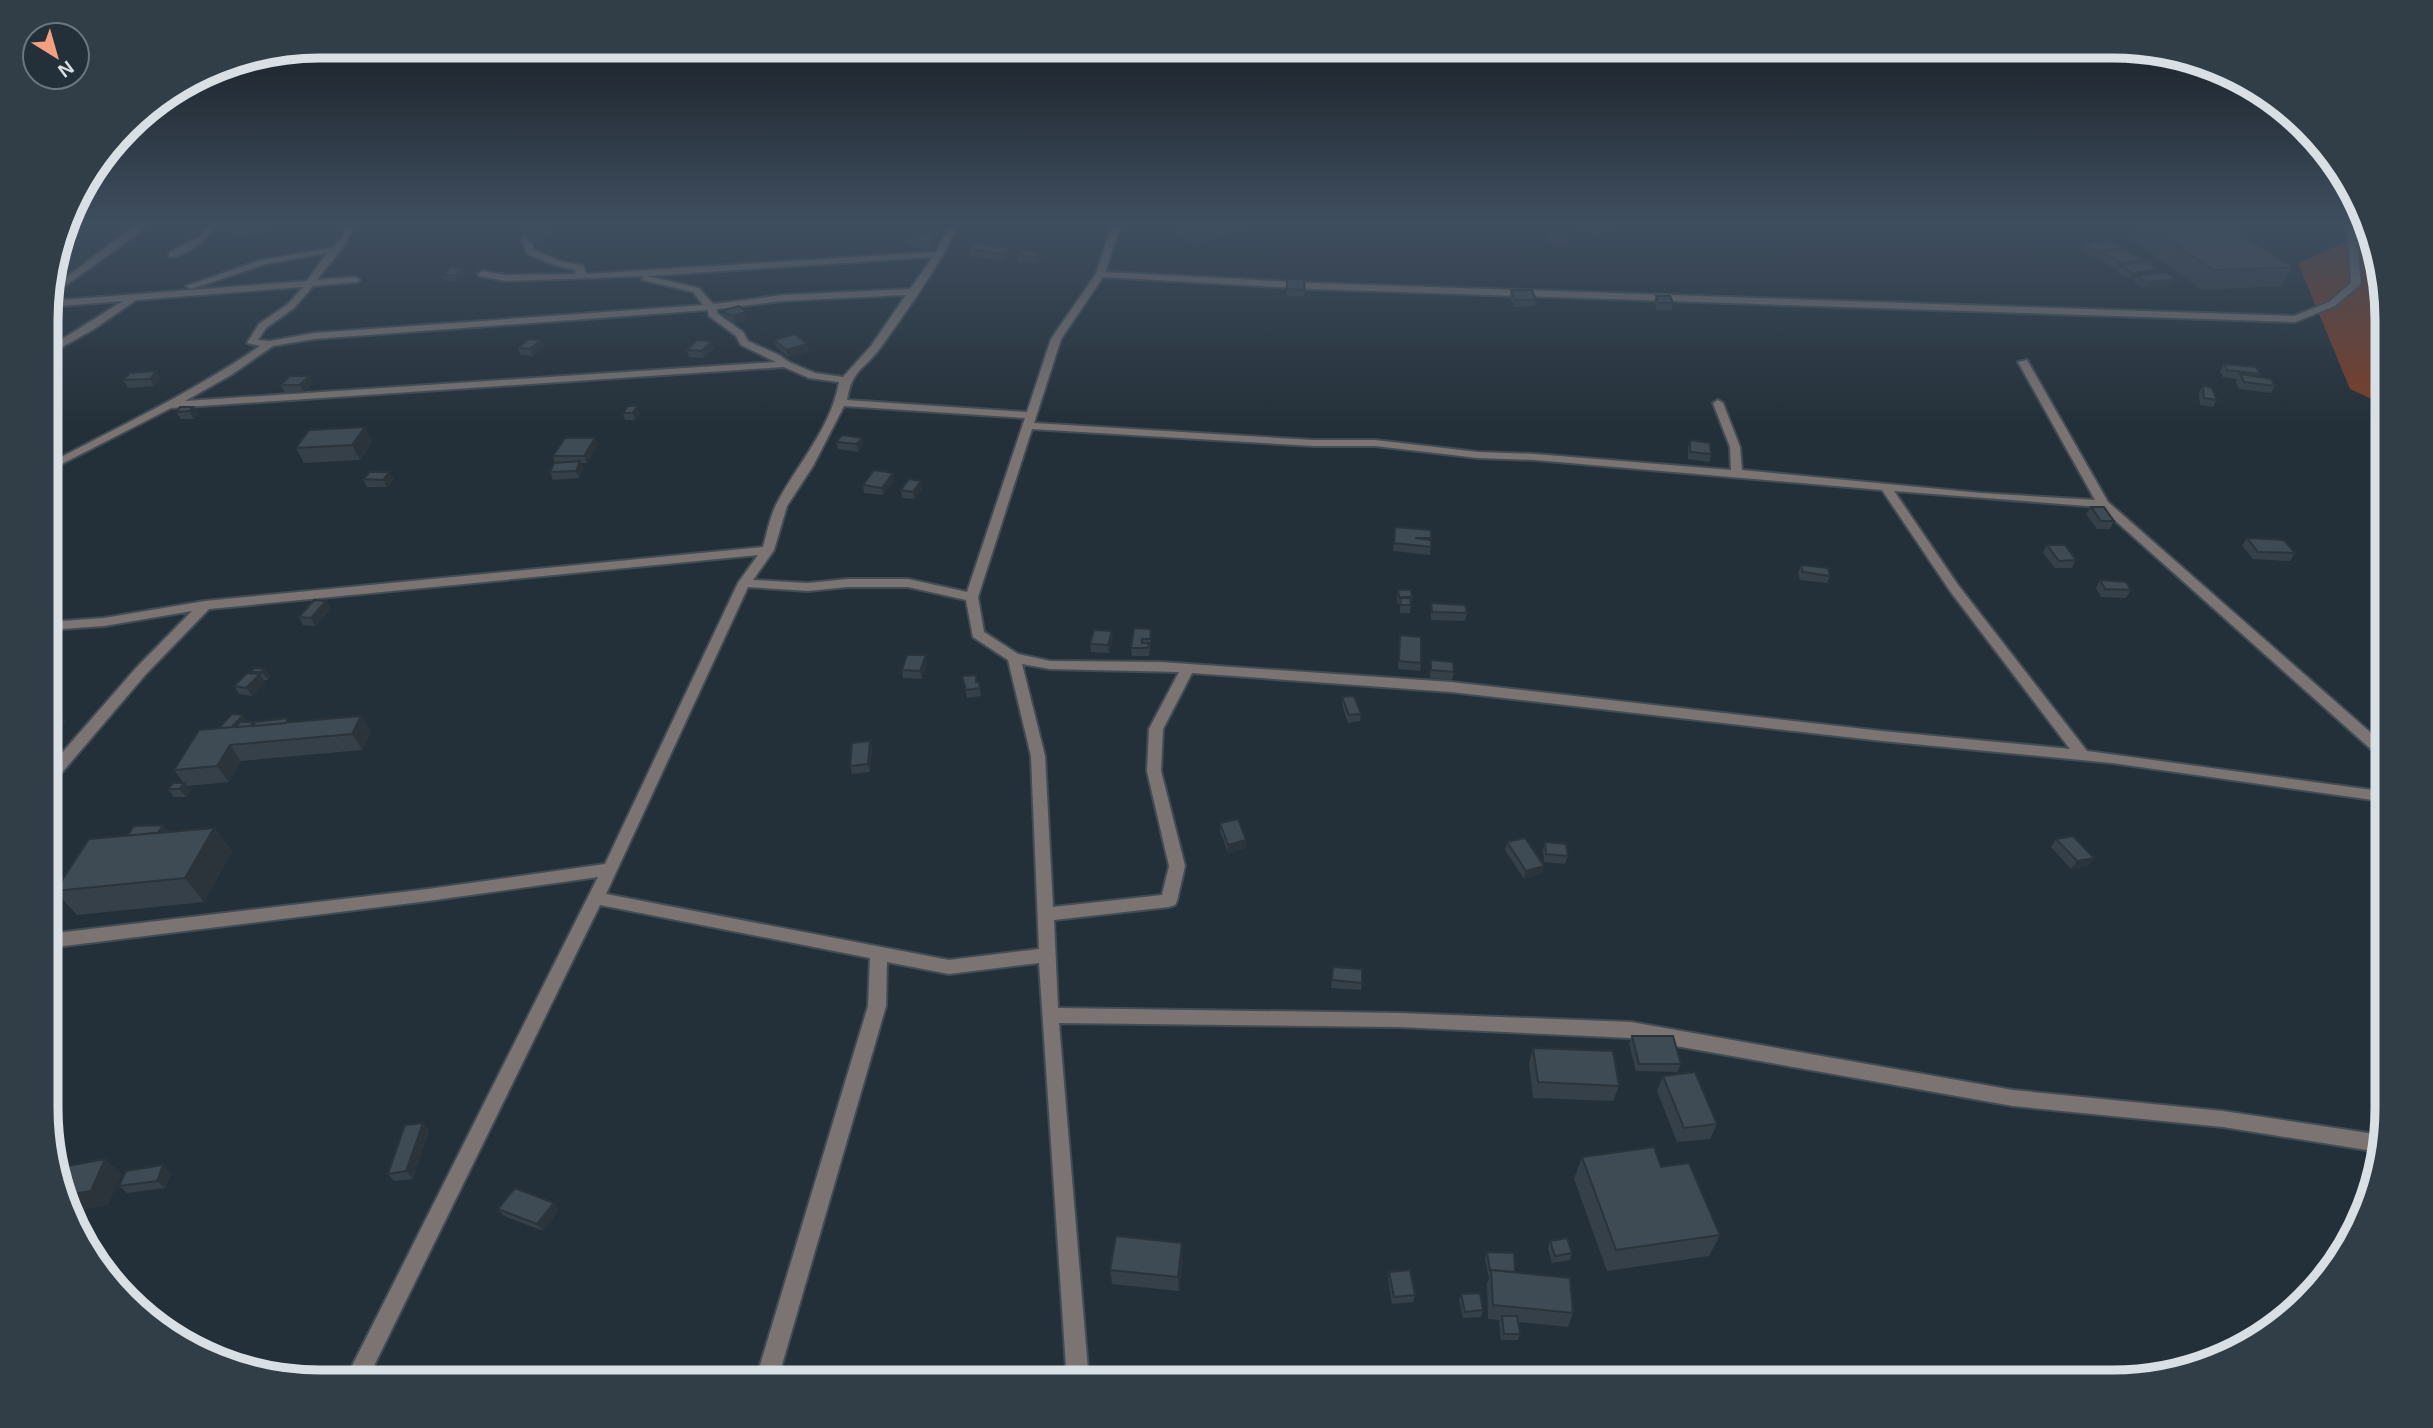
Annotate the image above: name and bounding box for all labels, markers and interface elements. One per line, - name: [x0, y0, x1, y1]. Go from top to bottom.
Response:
- north arrow: [21, 21, 91, 91]
- text: N: [54, 57, 78, 82]

